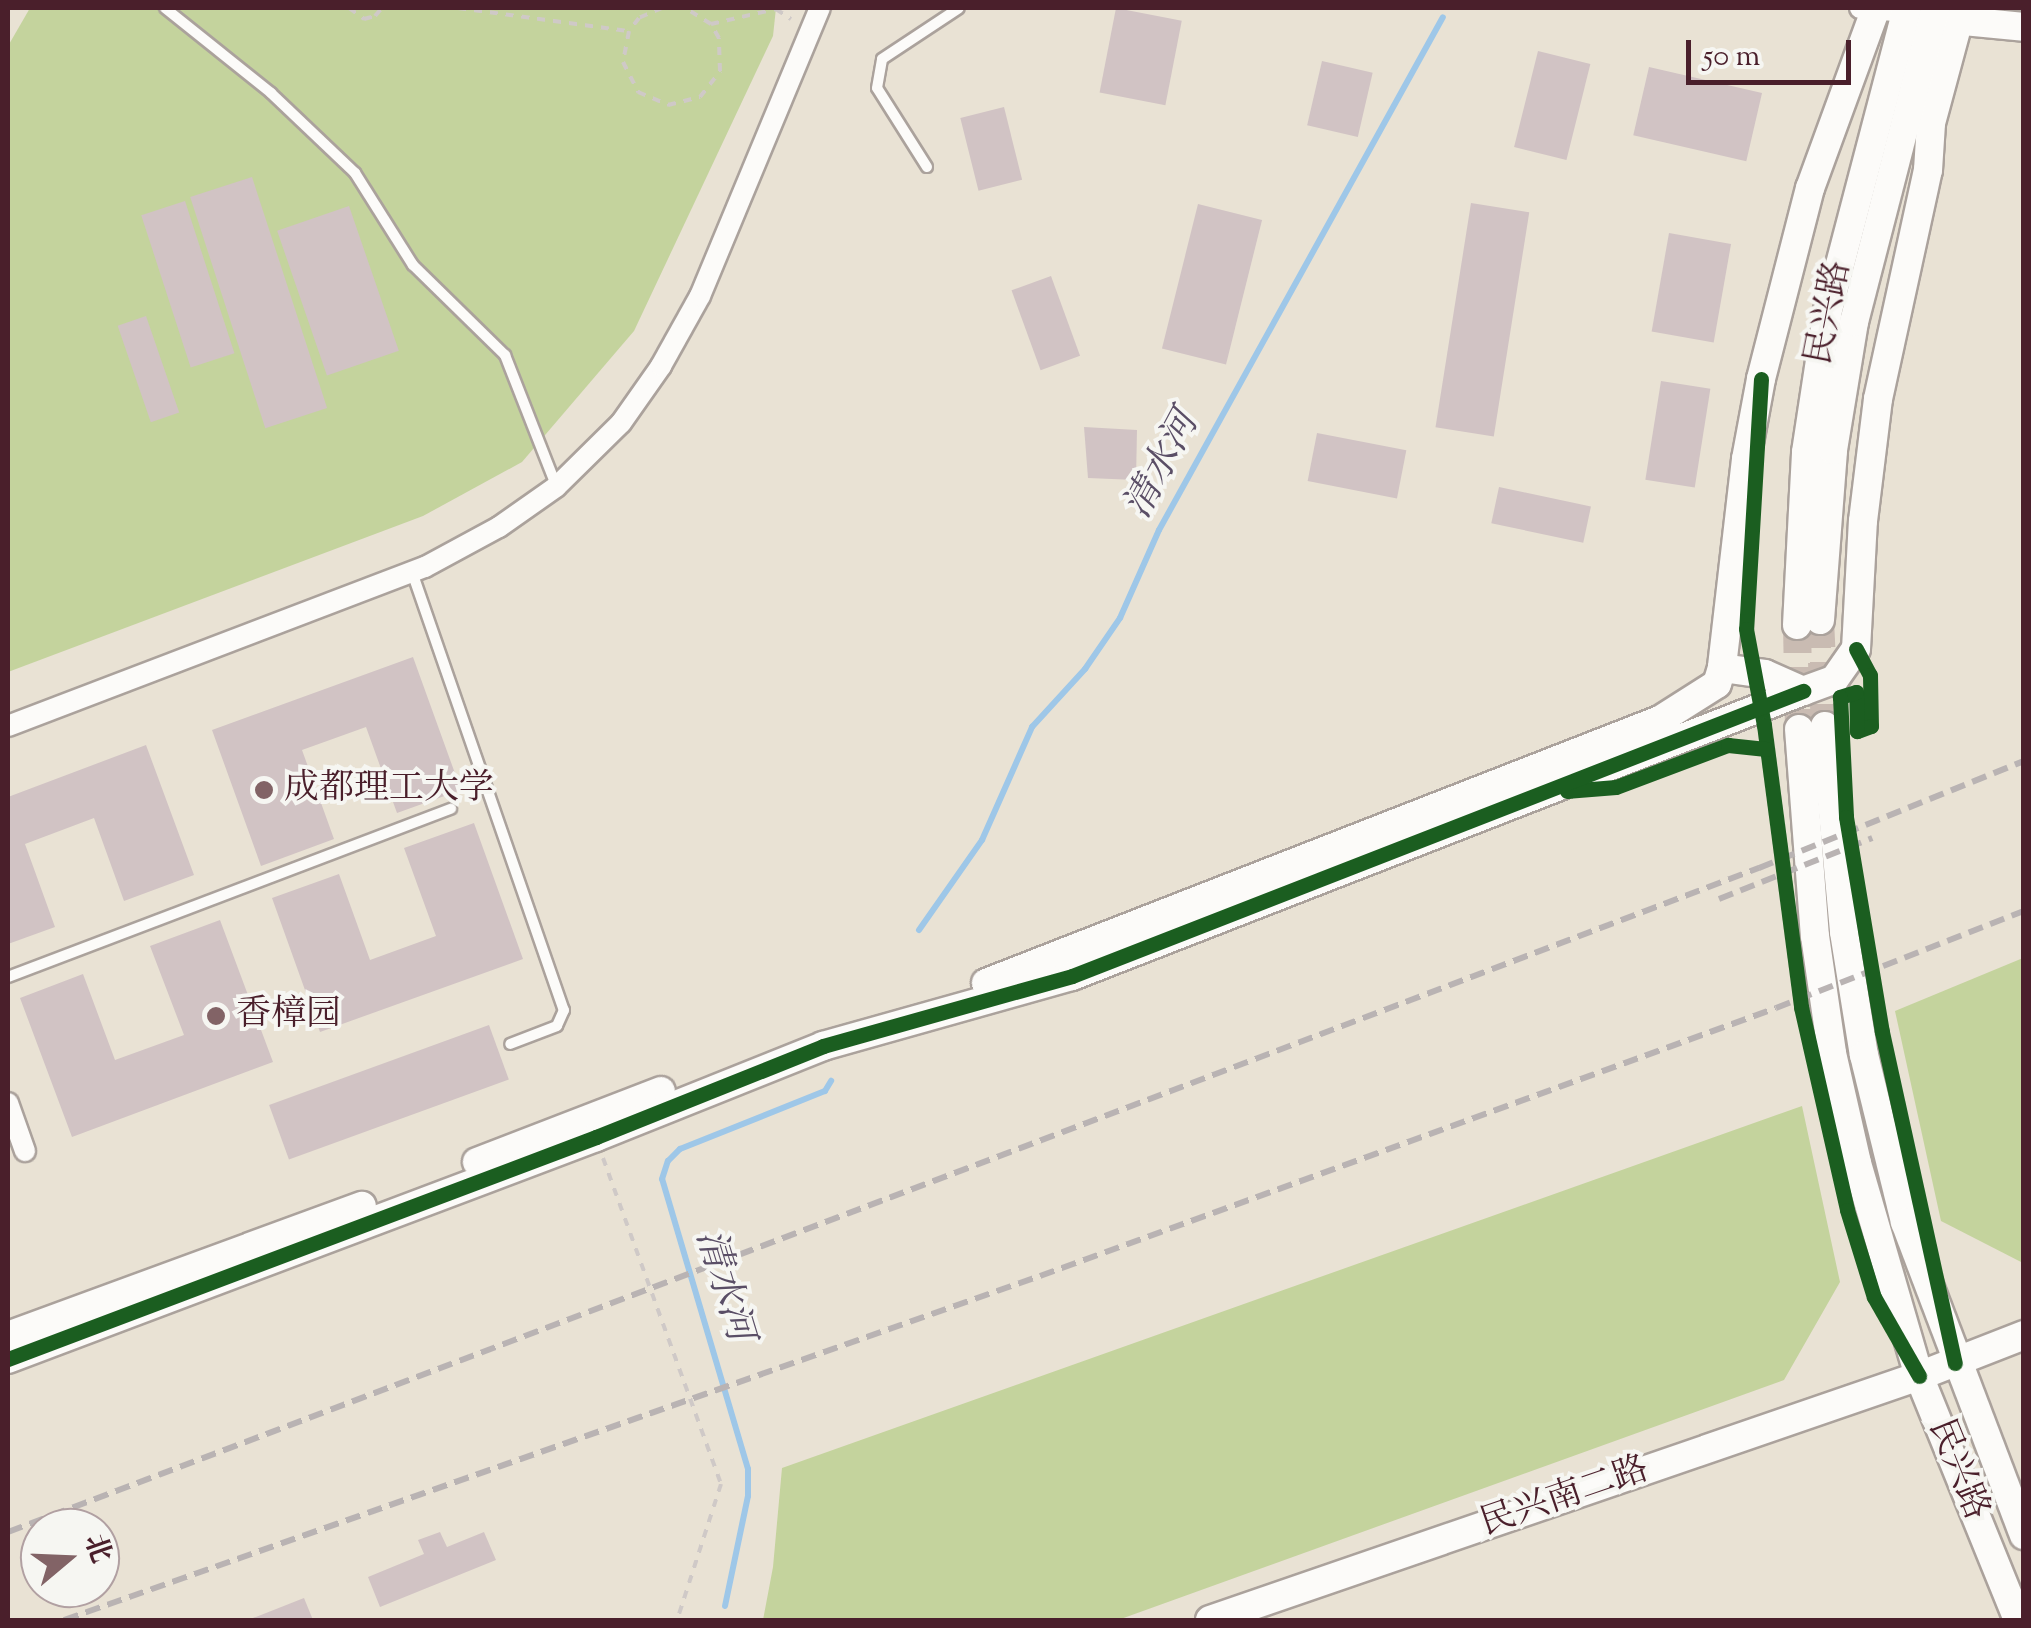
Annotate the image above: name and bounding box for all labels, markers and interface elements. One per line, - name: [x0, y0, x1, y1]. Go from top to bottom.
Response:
- scale bar: [1691, 20, 1856, 82]
- text: 50 m: [1703, 36, 1760, 79]
- street label: 民兴路: [1799, 257, 1861, 369]
- water label: 清水河: [1117, 405, 1211, 527]
- place label: 成都理工大学: [284, 769, 494, 811]
- marker: 成都理工大学: [253, 779, 275, 801]
- place label: 香樟园: [236, 995, 341, 1037]
- marker: 香樟园: [205, 1005, 227, 1027]
- water label: 清水河: [684, 1225, 760, 1347]
- street label: 民兴路: [1918, 1413, 1996, 1527]
- street label: 民兴南二路: [1475, 1450, 1655, 1546]
- north arrow: [20, 1508, 120, 1608]
- text: 北: [73, 1529, 120, 1569]

